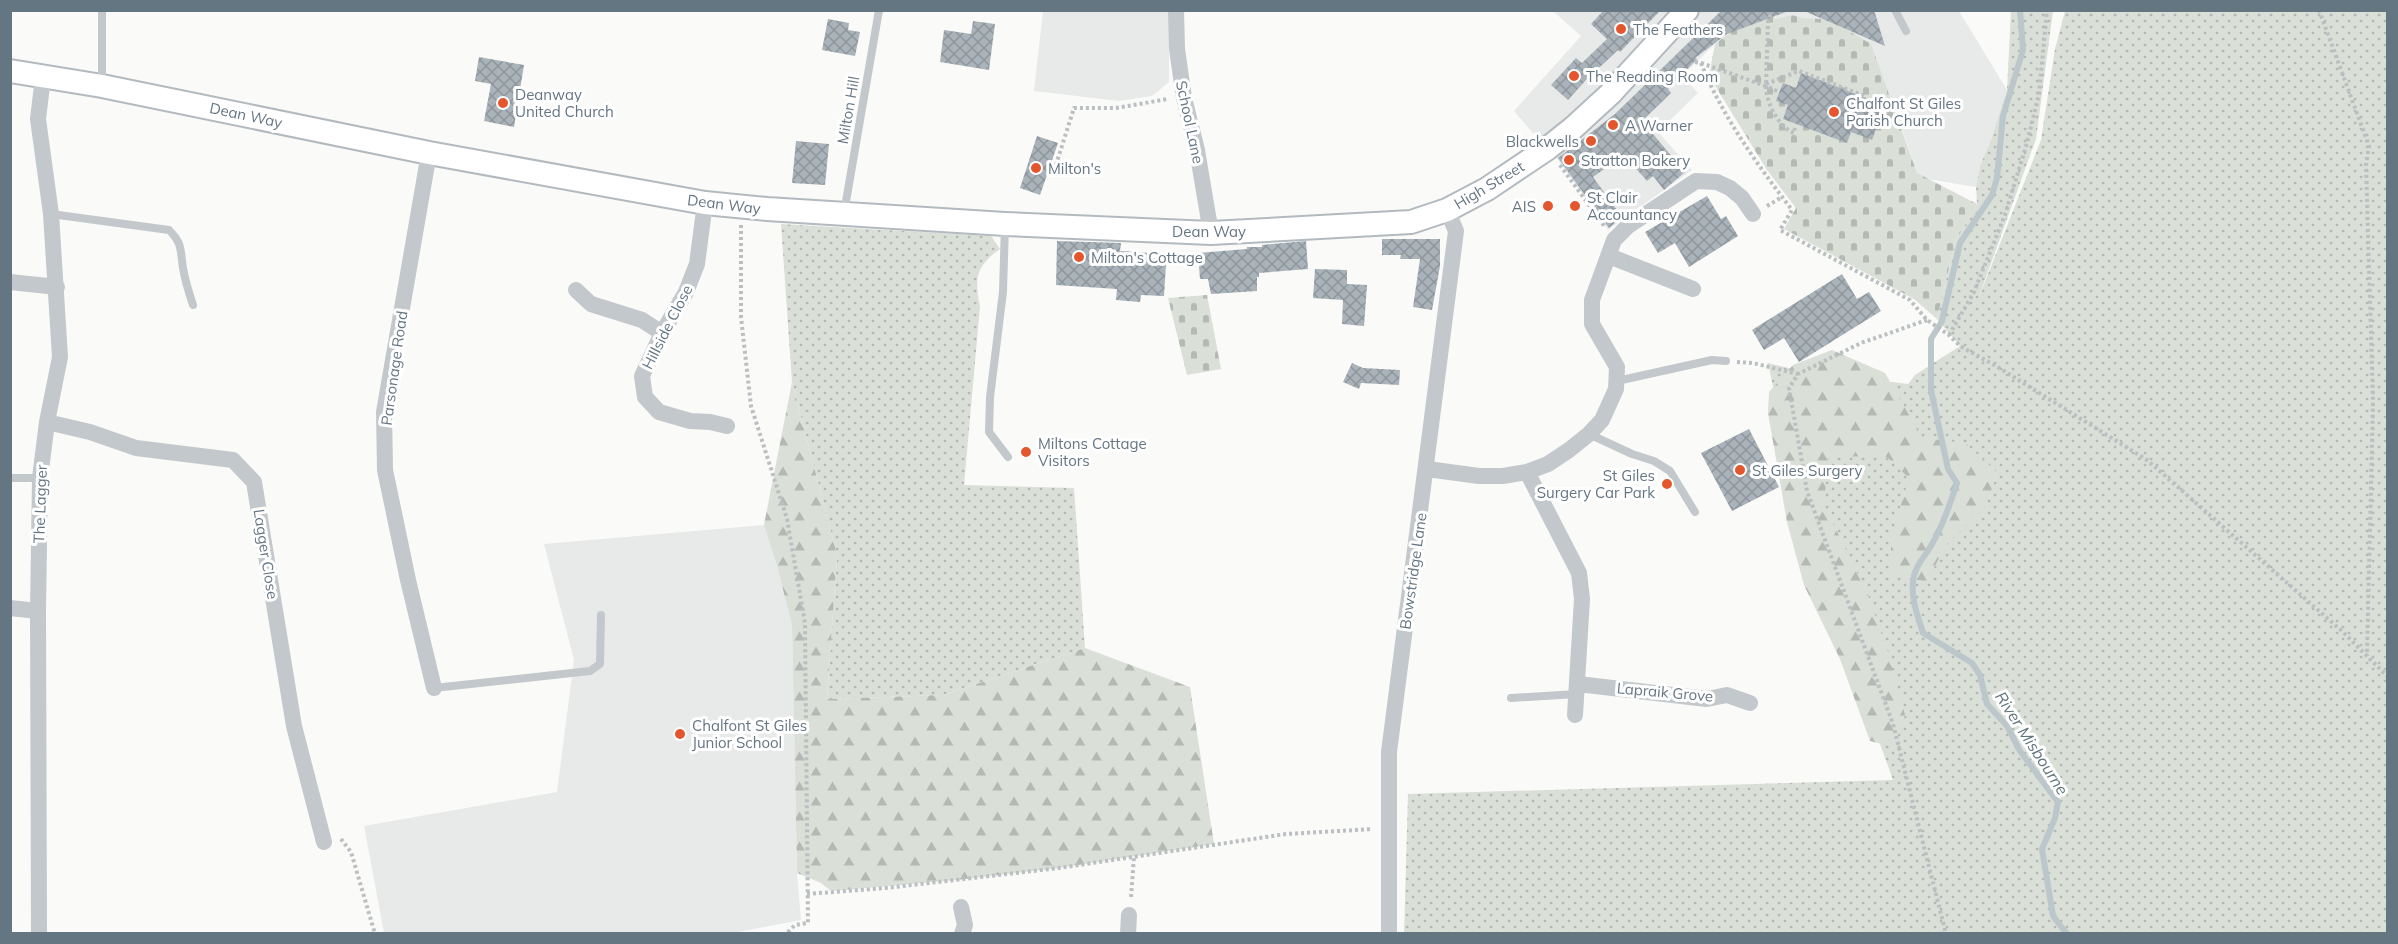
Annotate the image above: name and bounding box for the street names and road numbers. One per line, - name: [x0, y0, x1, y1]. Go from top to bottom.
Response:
- street label: Milton Hill: [833, 75, 863, 145]
- street label: School Lane: [1172, 79, 1208, 165]
- street label: Dean Way: [208, 98, 284, 132]
- street label: High Street: [1451, 157, 1527, 213]
- street label: Dean Way: [686, 190, 762, 218]
- street label: Dean Way: [1172, 222, 1246, 241]
- street label: Hillside Close: [638, 282, 696, 372]
- street label: Parsonage Road: [377, 310, 411, 426]
- street label: The Lagger: [29, 464, 51, 544]
- street label: Lagger Close: [250, 508, 282, 600]
- street label: Bowstridge Lane: [1395, 512, 1431, 630]
- street label: Lapraik Grove: [1616, 678, 1714, 706]

